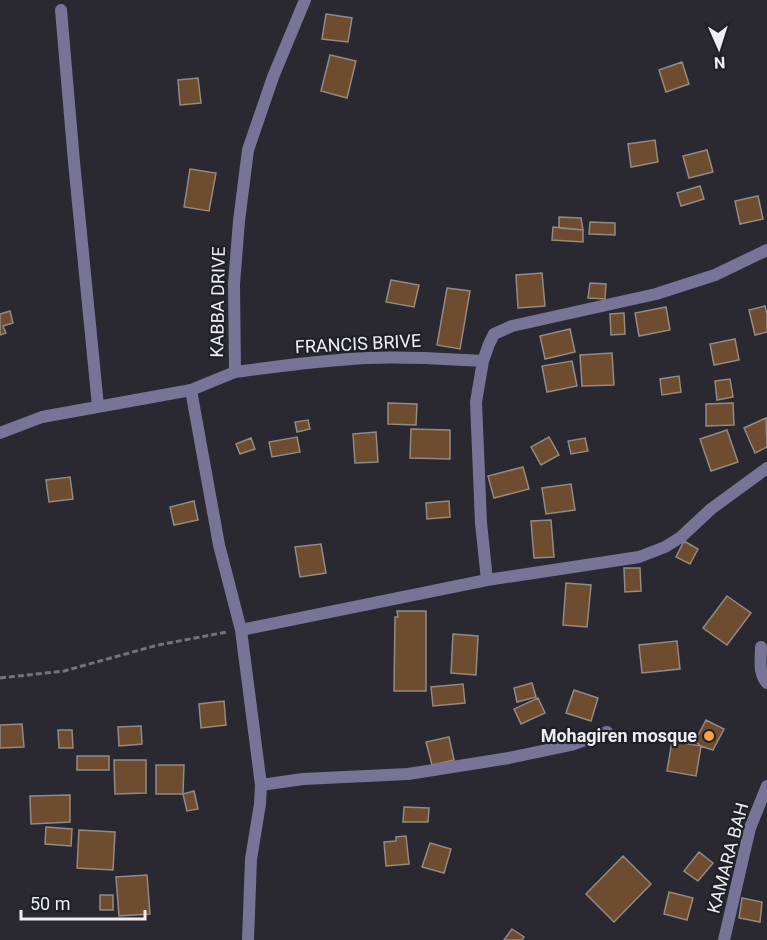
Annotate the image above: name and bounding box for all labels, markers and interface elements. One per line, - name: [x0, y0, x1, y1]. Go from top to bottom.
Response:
- north arrow: [689, 18, 749, 78]
- text: N: [714, 53, 726, 72]
- street label: KABBA DRIVE: [206, 246, 229, 358]
- street label: FRANCIS BRIVE: [294, 330, 422, 357]
- place label: Mohagiren mosque: [541, 725, 697, 746]
- marker: Mohagiren mosque: [702, 729, 716, 743]
- street label: KAMARA BAH: [703, 800, 752, 916]
- scale bar: [21, 883, 146, 921]
- text: 50 m: [30, 893, 70, 914]

